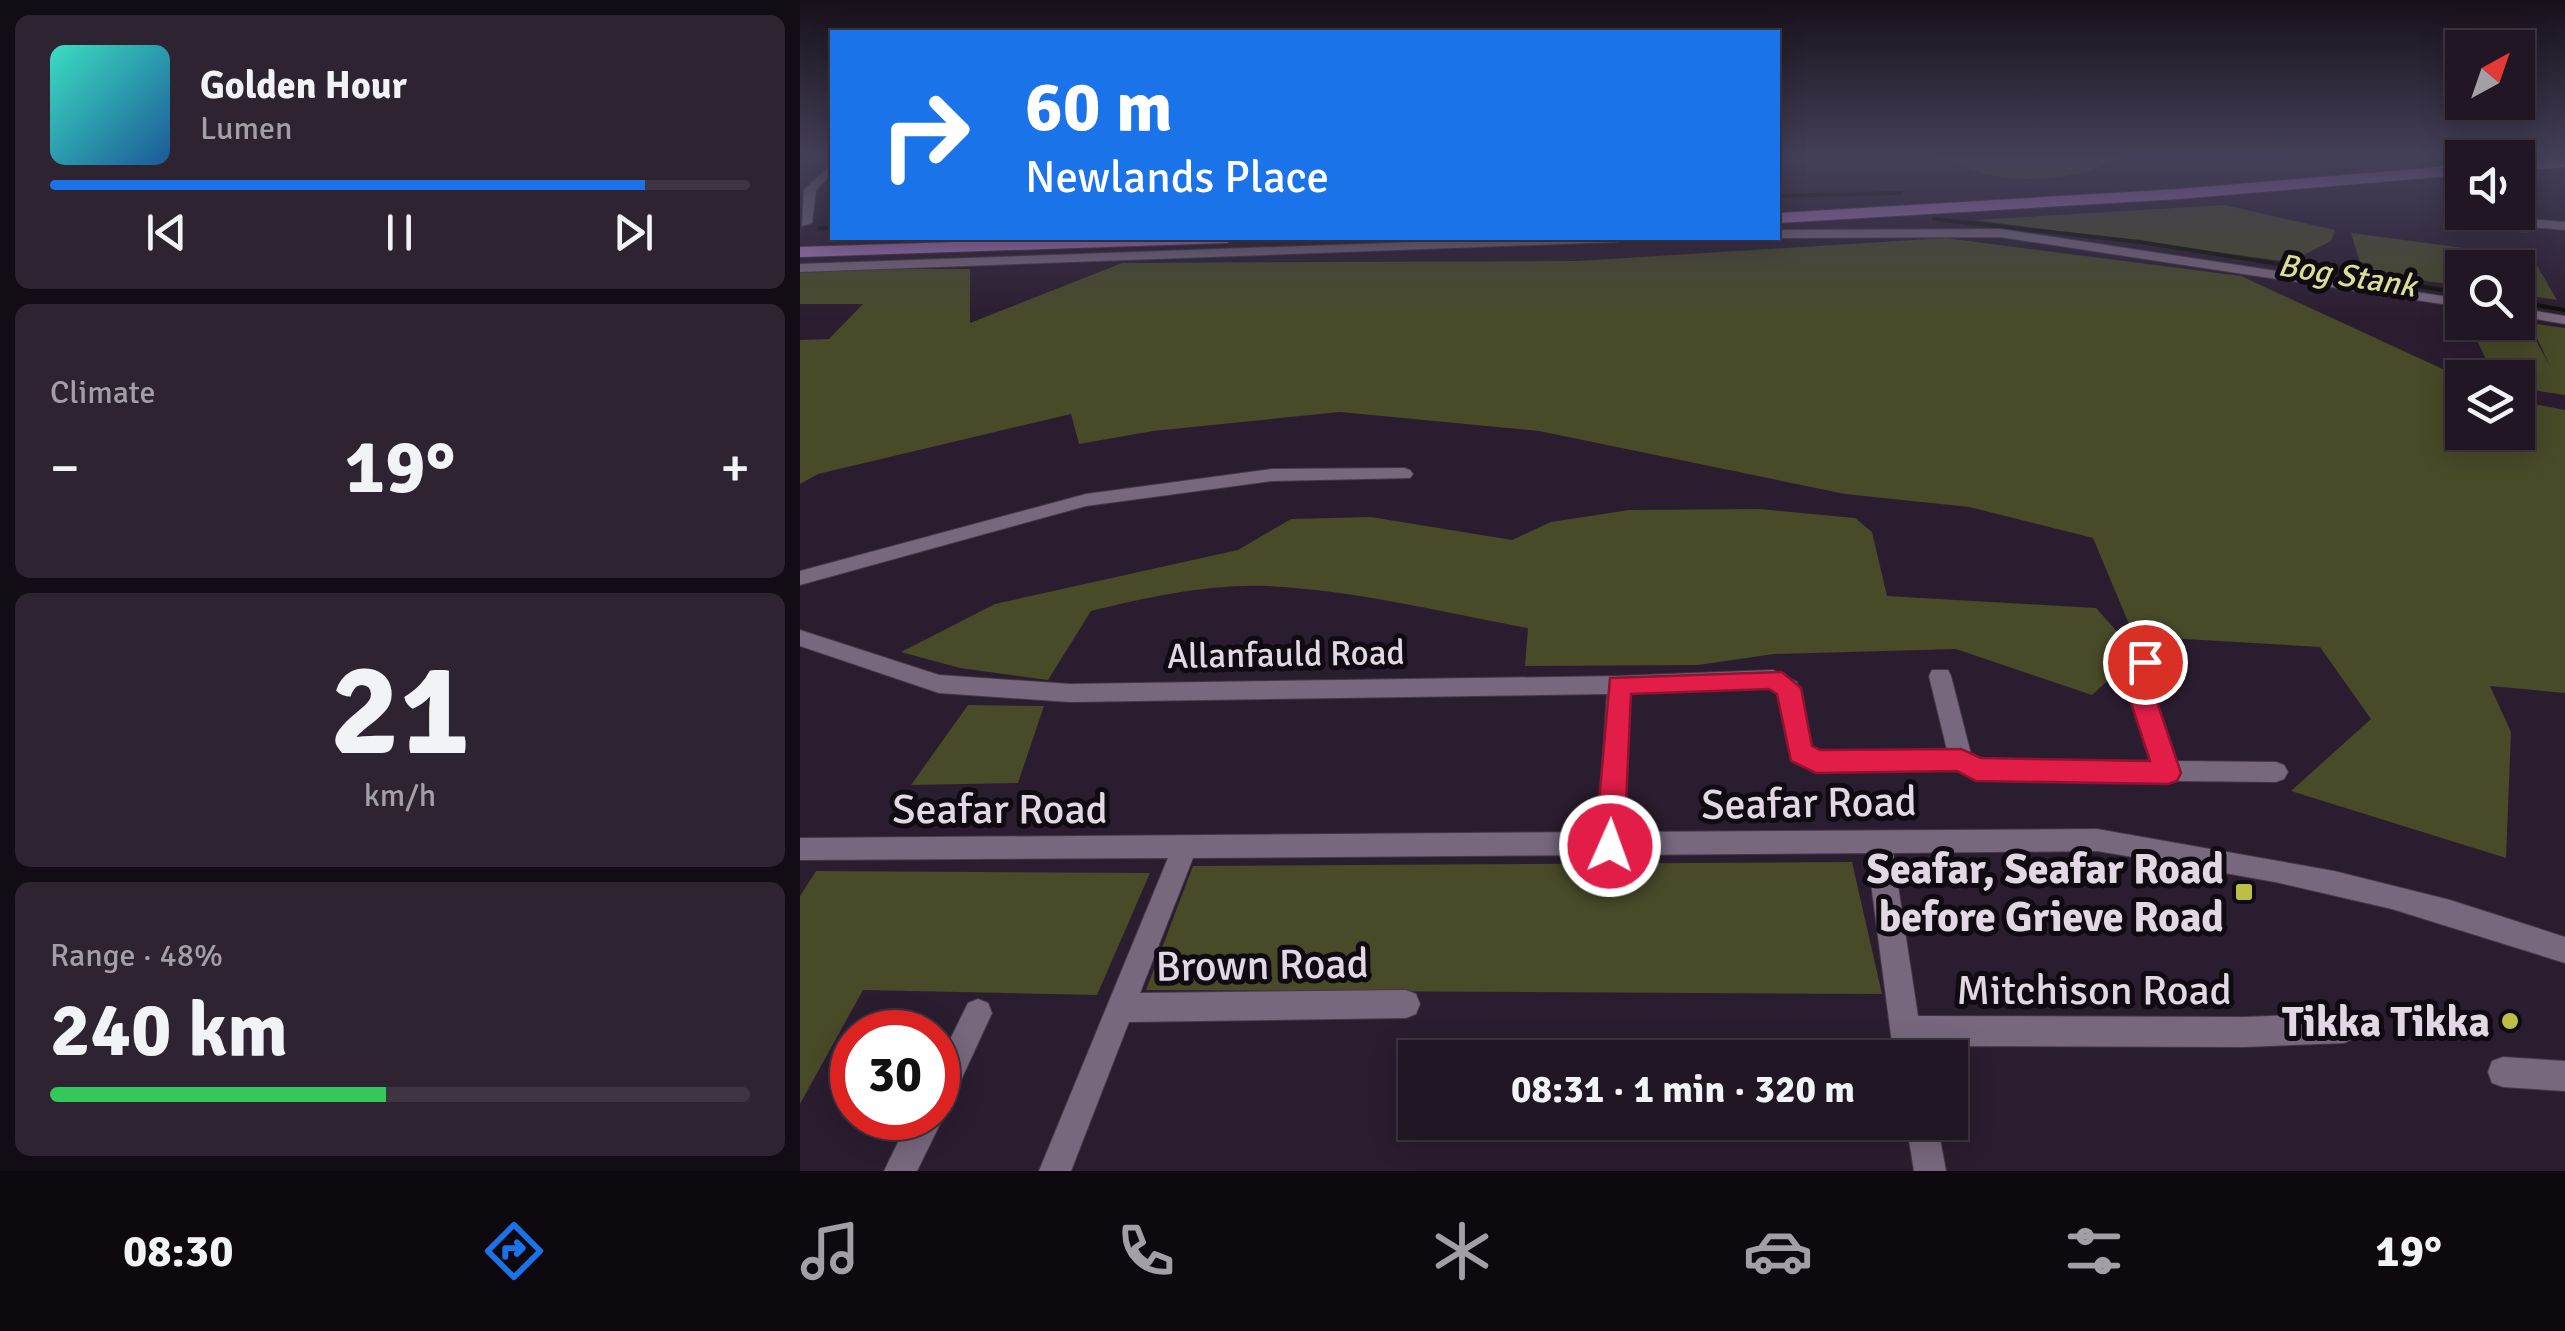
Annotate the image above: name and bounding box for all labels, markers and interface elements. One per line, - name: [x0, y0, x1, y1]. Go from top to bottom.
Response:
- north arrow: [2445, 30, 2535, 120]
- map controls: [2445, 30, 2535, 450]
- text: Golden Hour: [200, 62, 407, 109]
- text: 60 m: [1025, 64, 1173, 150]
- icon: right: [860, 70, 990, 200]
- text: Lumen: [200, 109, 292, 148]
- button: sound: [2445, 140, 2535, 230]
- text: Newlands Place: [1025, 150, 1329, 205]
- icon: previous: [139, 205, 194, 260]
- icon: pause: [372, 205, 427, 260]
- icon: next: [606, 205, 661, 260]
- water label: Bog Stank: [2275, 245, 2421, 306]
- button: search: [2445, 250, 2535, 340]
- button: layers: [2445, 360, 2535, 450]
- text: Climate: [50, 373, 156, 412]
- text: 19°: [345, 421, 456, 514]
- text: −: [50, 434, 80, 502]
- text: +: [720, 434, 750, 502]
- pin: [2103, 620, 2188, 705]
- text: 21: [330, 631, 470, 791]
- street label: Allanfauld Road: [1167, 631, 1405, 678]
- icon: arrive: [2118, 635, 2173, 690]
- text: km/h: [364, 776, 436, 815]
- street label: Seafar Road: [1701, 776, 1917, 831]
- street label: Seafar Road: [892, 784, 1108, 835]
- position arrow: [1558, 794, 1662, 898]
- place label: Seafar, Seafar Road before Grieve Road: [1867, 844, 2224, 943]
- marker: Seafar, Seafar Road before Grieve Road: [2233, 881, 2255, 903]
- text: Range · 48%: [50, 936, 223, 975]
- street label: Brown Road: [1155, 938, 1369, 993]
- street label: Mitchison Road: [1956, 965, 2232, 1016]
- text: 240 km: [50, 984, 288, 1077]
- place label: Tikka Tikka: [2282, 997, 2490, 1048]
- speed limit sign: 30: [830, 1010, 960, 1140]
- marker: Tikka Tikka: [2499, 1010, 2521, 1032]
- text: 08:31 · 1 min · 320 m: [1511, 1066, 1855, 1113]
- icon: directions: [479, 1216, 549, 1286]
- icon: music: [795, 1216, 865, 1286]
- icon: phone: [1111, 1216, 1181, 1286]
- icon: climate: [1427, 1216, 1497, 1286]
- icon: car: [1743, 1216, 1813, 1286]
- icon: filters: [2059, 1216, 2129, 1286]
- text: 08:30: [123, 1224, 233, 1279]
- text: 19°: [2375, 1224, 2442, 1279]

